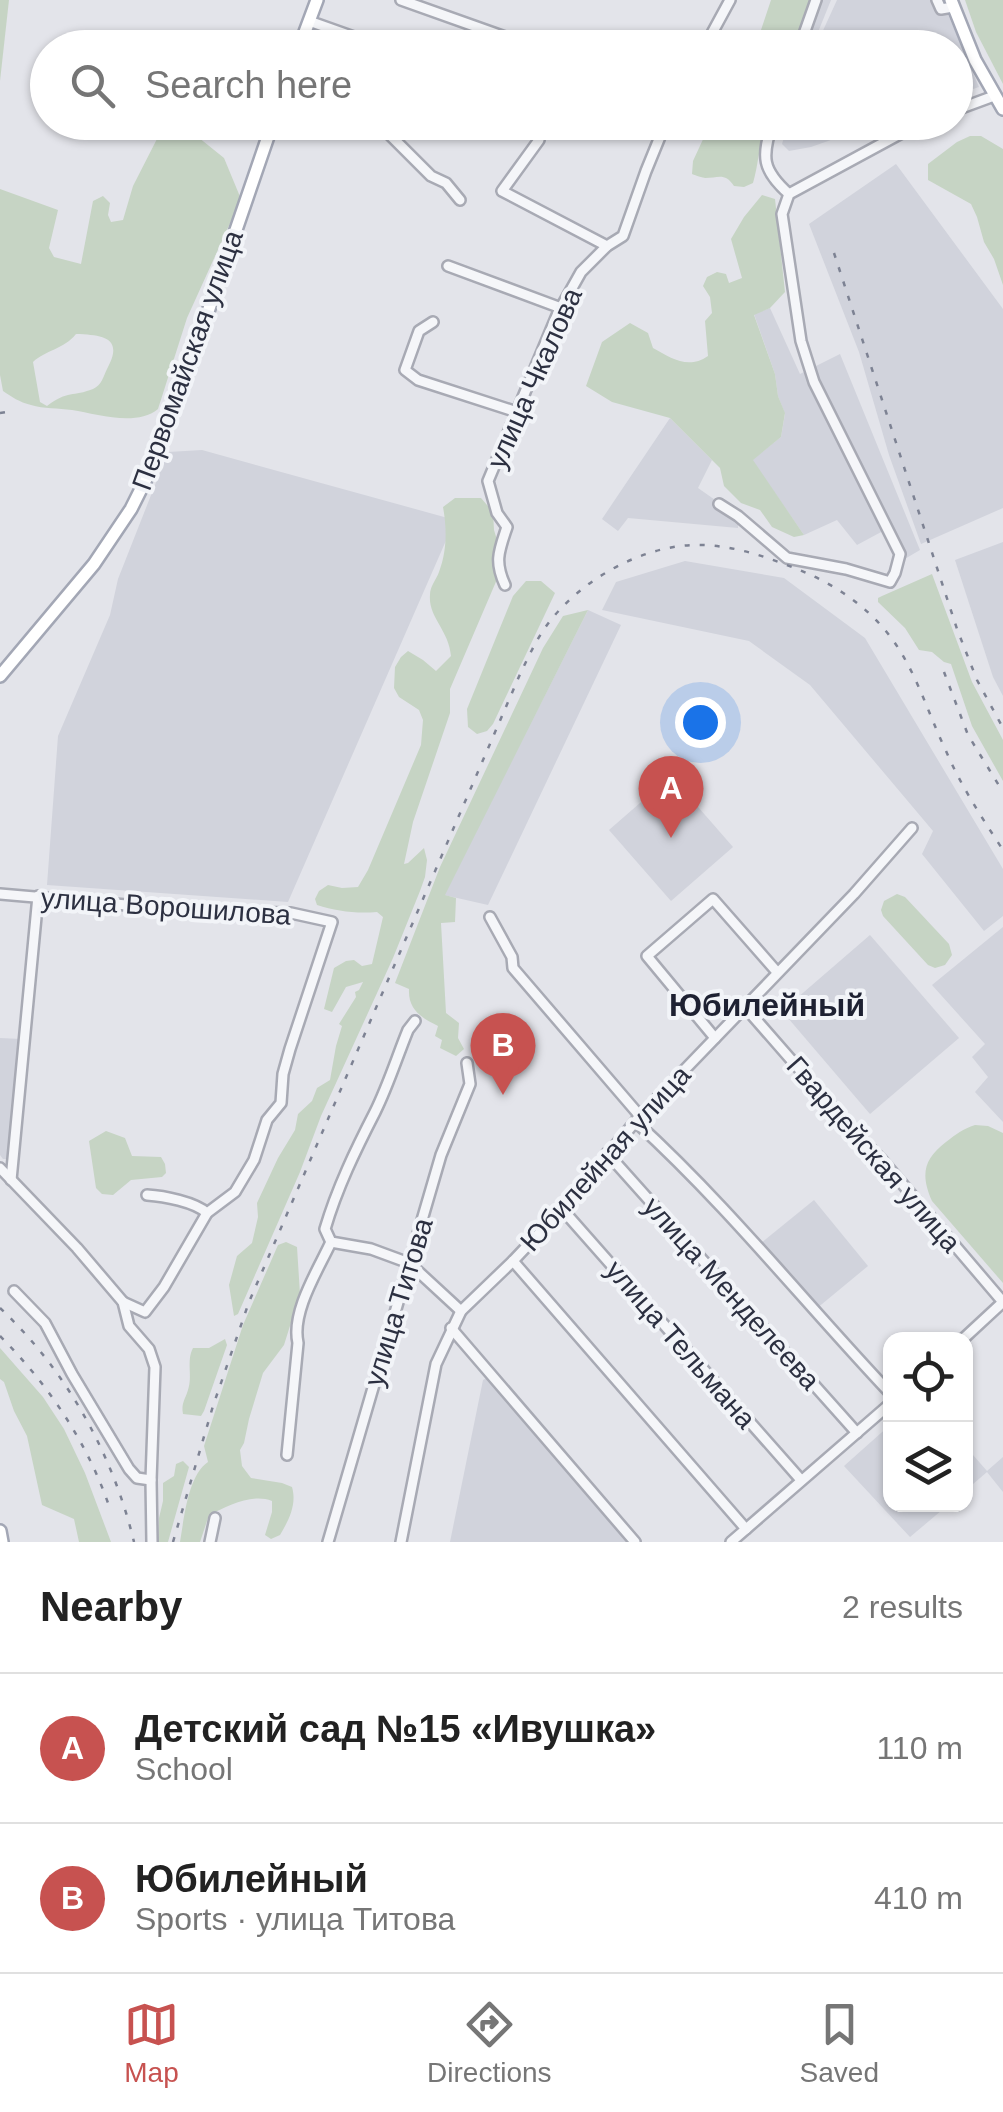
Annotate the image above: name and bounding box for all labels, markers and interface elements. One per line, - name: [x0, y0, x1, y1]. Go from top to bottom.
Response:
- search box: [30, 30, 973, 140]
- icon: search: [65, 58, 120, 113]
- text: Search here: [145, 64, 352, 106]
- street label: Первомайская улица: [126, 226, 249, 494]
- street label: улица Чкалова: [481, 283, 588, 473]
- your location: [675, 697, 726, 748]
- pin: A: [638, 756, 704, 838]
- street label: улица Ворошилова: [40, 882, 292, 931]
- district label: Юбилейный: [669, 987, 865, 1023]
- pin: B: [470, 1012, 536, 1095]
- street label: Гвардейская улица: [780, 1050, 967, 1259]
- street label: Юбилейная улица: [514, 1059, 697, 1257]
- street label: улица Менделеева: [637, 1191, 826, 1396]
- street label: улица Титова: [358, 1214, 439, 1390]
- street label: улица Тельмана: [599, 1254, 762, 1435]
- map controls: [883, 1332, 973, 1512]
- button: locate: [883, 1332, 973, 1422]
- button: layers: [883, 1422, 973, 1512]
- text: Nearby: [40, 1583, 182, 1630]
- text: 2 results: [842, 1589, 963, 1625]
- text: Детский сад №15 «Ивушка»: [135, 1708, 656, 1750]
- text: A: [61, 1730, 84, 1766]
- text: 110 m: [876, 1730, 963, 1766]
- text: School: [135, 1751, 233, 1787]
- text: Юбилейный: [135, 1858, 368, 1900]
- text: B: [61, 1880, 84, 1916]
- text: 410 m: [874, 1880, 963, 1916]
- text: Sports · улица Титова: [135, 1901, 455, 1937]
- tab: Map: [124, 1997, 179, 2089]
- tab: Directions: [427, 1997, 552, 2089]
- tab: Saved: [800, 1997, 879, 2089]

